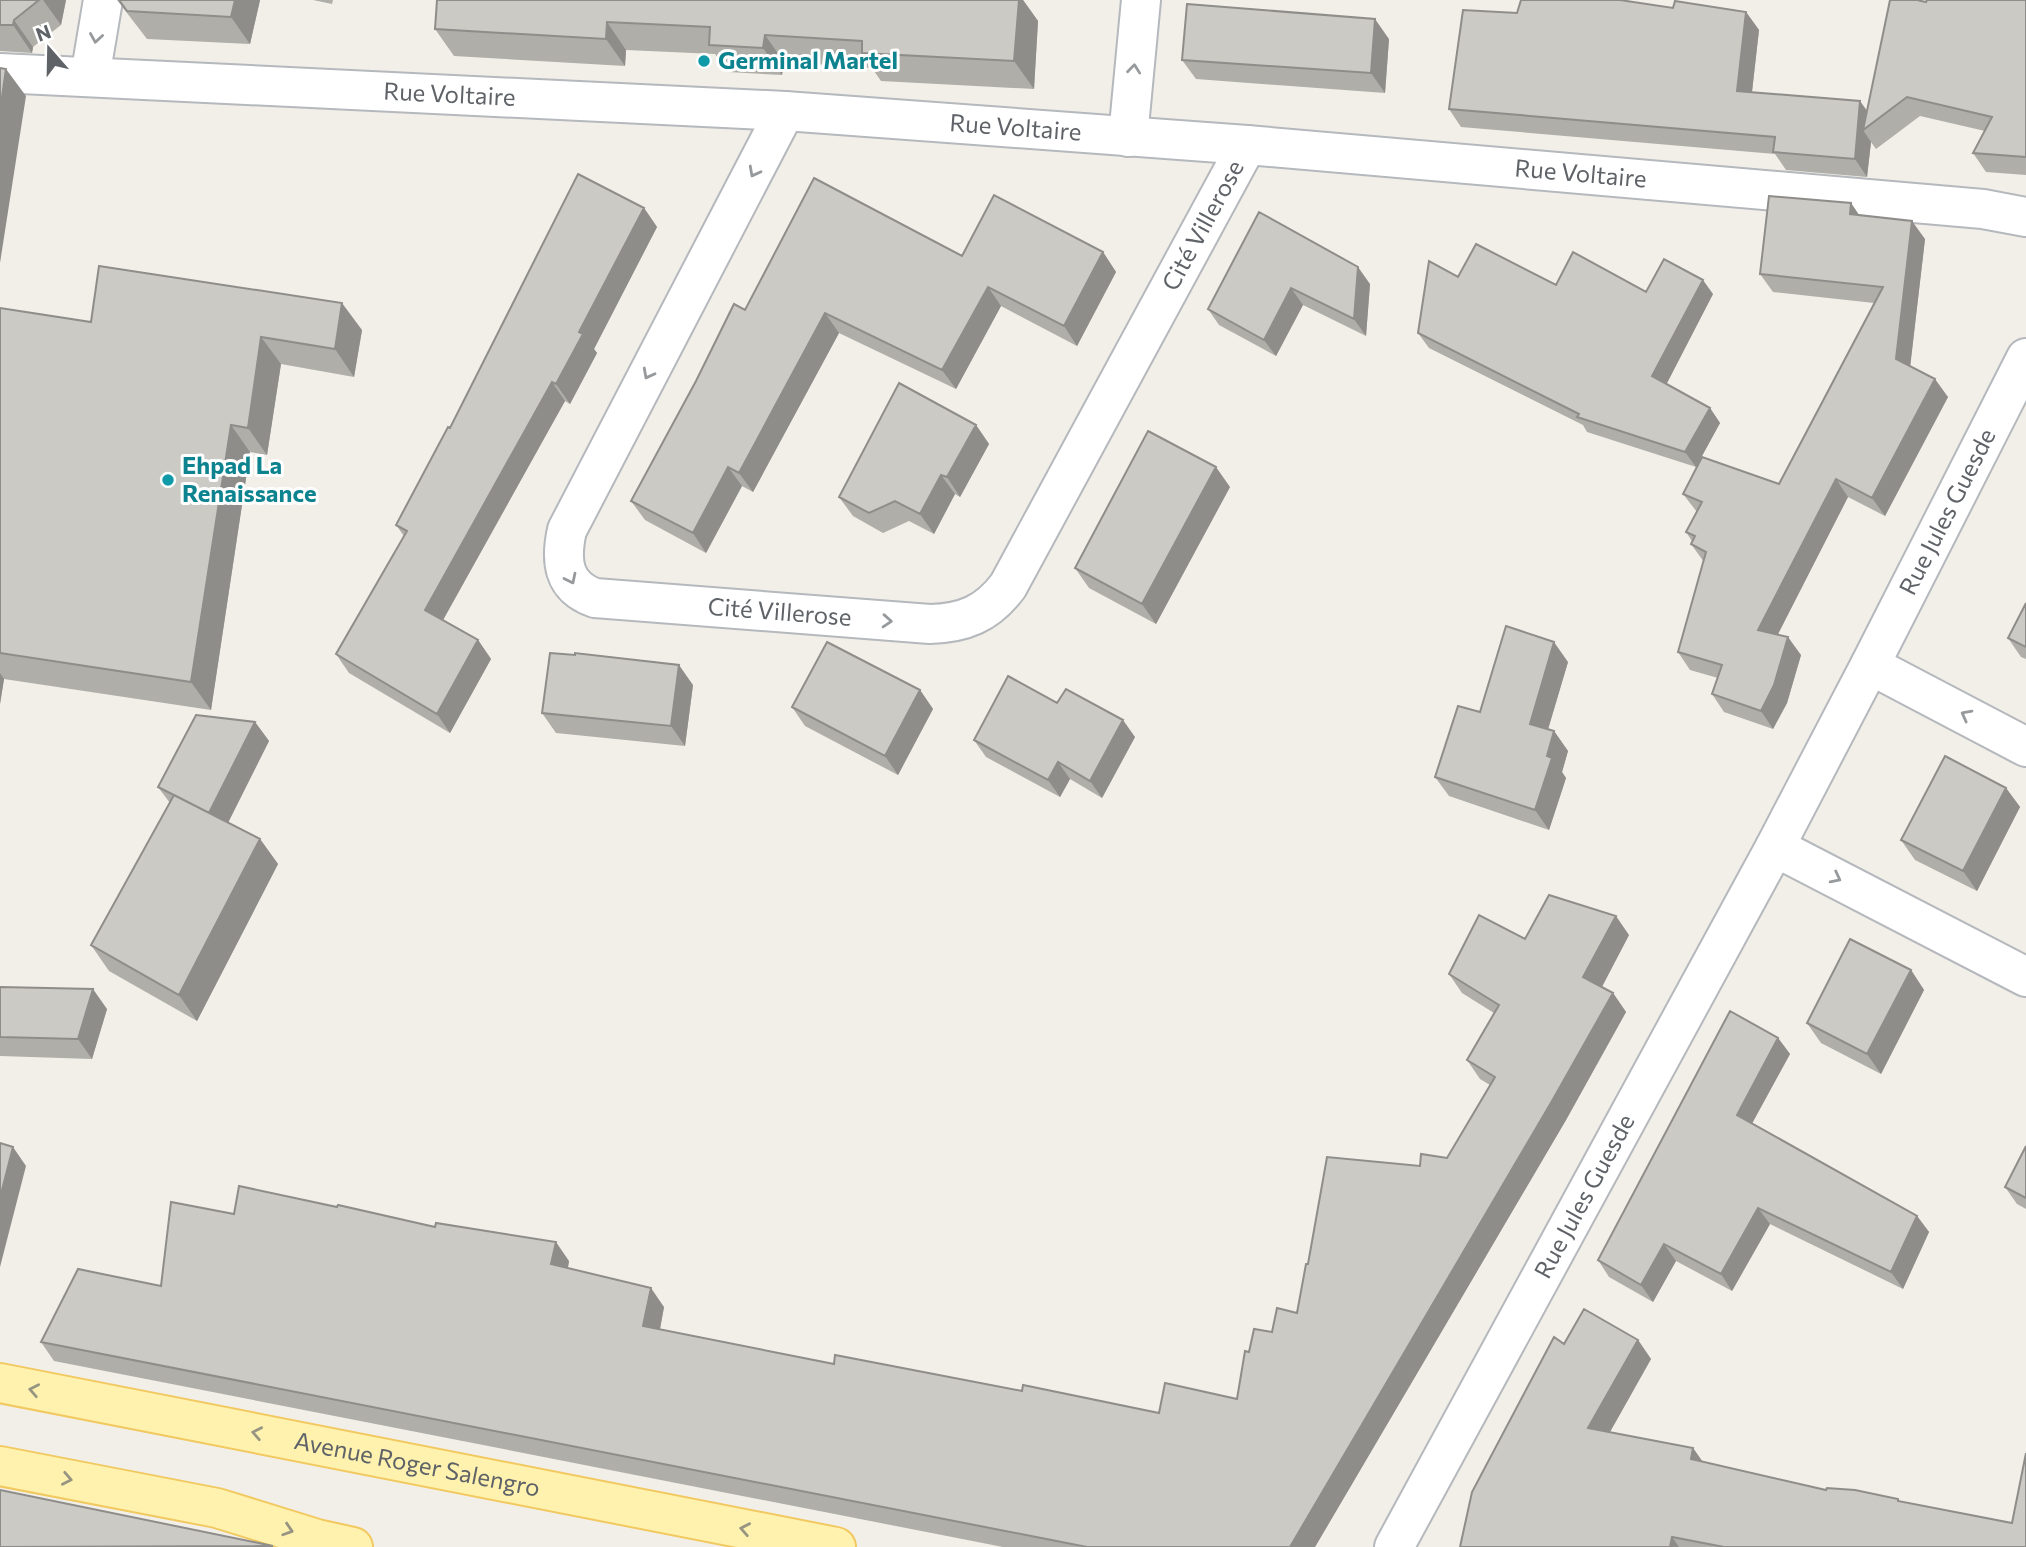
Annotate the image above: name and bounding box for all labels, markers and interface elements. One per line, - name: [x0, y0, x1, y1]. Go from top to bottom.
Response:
- north arrow: [14, 14, 84, 84]
- text: N: [32, 19, 54, 46]
- one-way arrow: [89, 32, 104, 44]
- place label: Germinal Martel: [718, 45, 898, 74]
- marker: Germinal Martel: [696, 53, 712, 69]
- one-way arrow: [1127, 63, 1142, 75]
- street label: Rue Voltaire: [383, 76, 516, 111]
- street label: Rue Voltaire: [949, 107, 1083, 146]
- street label: Rue Voltaire: [1514, 152, 1648, 193]
- street label: Cité Villerose: [1155, 155, 1249, 295]
- one-way arrow: [748, 165, 762, 177]
- one-way arrow: [643, 367, 657, 379]
- street label: Rue Jules Guesde: [1892, 423, 2001, 599]
- place label: Ehpad La Renaissance: [182, 450, 317, 507]
- marker: Ehpad La Renaissance: [160, 472, 176, 488]
- one-way arrow: [563, 572, 577, 584]
- street label: Cité Villerose: [707, 591, 853, 631]
- one-way arrow: [882, 613, 893, 628]
- one-way arrow: [1960, 710, 1973, 723]
- one-way arrow: [1828, 870, 1841, 883]
- street label: Rue Jules Guesde: [1527, 1109, 1640, 1283]
- one-way arrow: [28, 1383, 40, 1398]
- street label: Avenue Roger Salengro: [292, 1425, 543, 1502]
- one-way arrow: [251, 1427, 263, 1442]
- one-way arrow: [61, 1471, 73, 1486]
- one-way arrow: [282, 1522, 294, 1537]
- one-way arrow: [739, 1522, 751, 1537]

